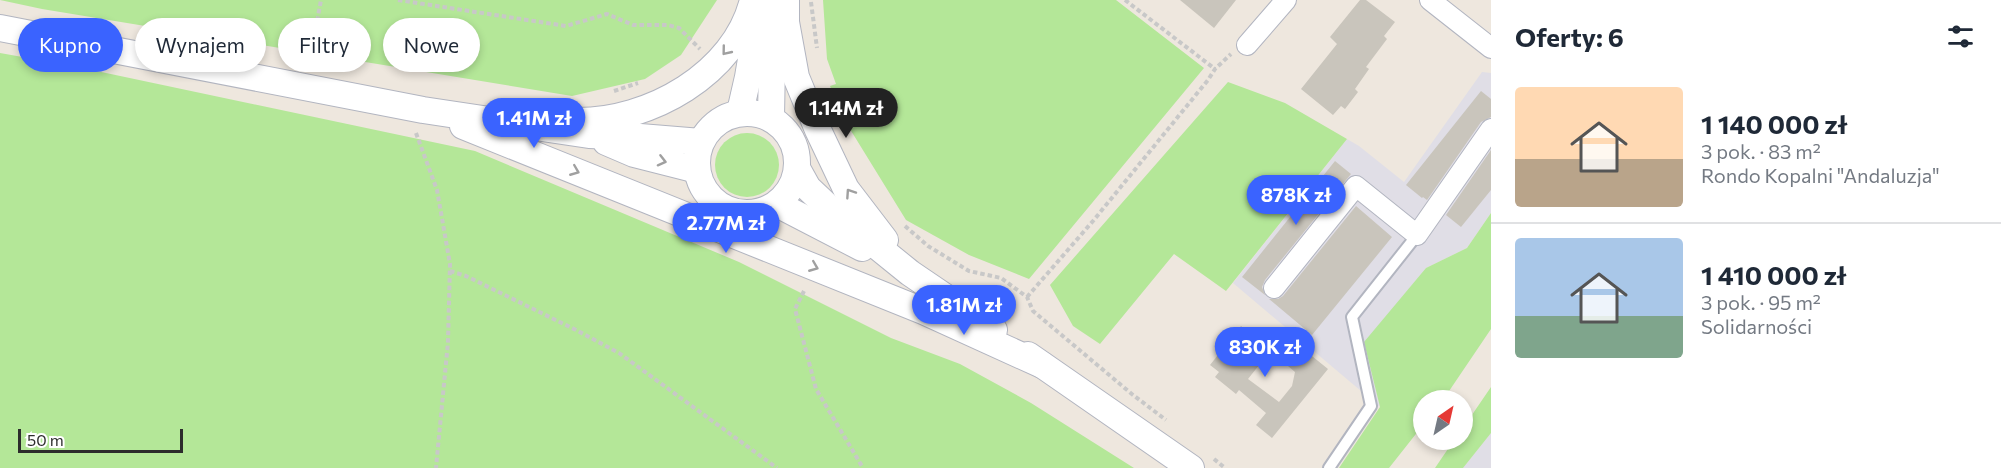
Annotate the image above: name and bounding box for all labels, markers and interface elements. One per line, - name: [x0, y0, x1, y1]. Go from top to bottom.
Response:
- chip: Kupno: [18, 18, 123, 72]
- chip: Wynajem: [135, 18, 266, 72]
- chip: Filtry: [278, 18, 371, 72]
- chip: Nowe: [383, 18, 480, 72]
- icon: filters: [1944, 20, 1977, 53]
- text: Oferty: 6: [1515, 21, 1624, 52]
- one-way arrow: [722, 44, 733, 55]
- pin: 1.14M zł: [784, 88, 908, 139]
- text: 1.14M zł: [809, 95, 883, 119]
- pin: 1.41M zł: [472, 98, 596, 149]
- text: 1.41M zł: [496, 105, 572, 129]
- text: 1 140 000 zł: [1701, 108, 1847, 139]
- icon: home: [1563, 111, 1635, 183]
- text: 3 pok. · 83 m²: [1701, 139, 1821, 163]
- one-way arrow: [657, 154, 667, 167]
- text: Rondo Kopalni "Andaluzja": [1701, 163, 1940, 187]
- one-way arrow: [569, 164, 580, 176]
- pin: 878K zł: [1241, 175, 1351, 226]
- text: 878K zł: [1261, 182, 1331, 206]
- one-way arrow: [846, 189, 857, 200]
- pin: 2.77M zł: [664, 203, 788, 254]
- text: 2.77M zł: [687, 210, 765, 234]
- text: 1 410 000 zł: [1701, 259, 1846, 290]
- one-way arrow: [808, 260, 819, 272]
- icon: home: [1563, 262, 1635, 334]
- pin: 1.81M zł: [902, 285, 1026, 336]
- text: 3 pok. · 95 m²: [1701, 290, 1821, 314]
- text: 1.81M zł: [926, 292, 1002, 316]
- text: Solidarności: [1701, 314, 1812, 338]
- pin: 830K zł: [1210, 327, 1320, 378]
- text: 830K zł: [1229, 334, 1301, 358]
- north arrow: [1413, 390, 1473, 450]
- map controls: [1413, 390, 1473, 450]
- scale bar: [18, 426, 183, 454]
- text: 50 m: [27, 430, 64, 449]

